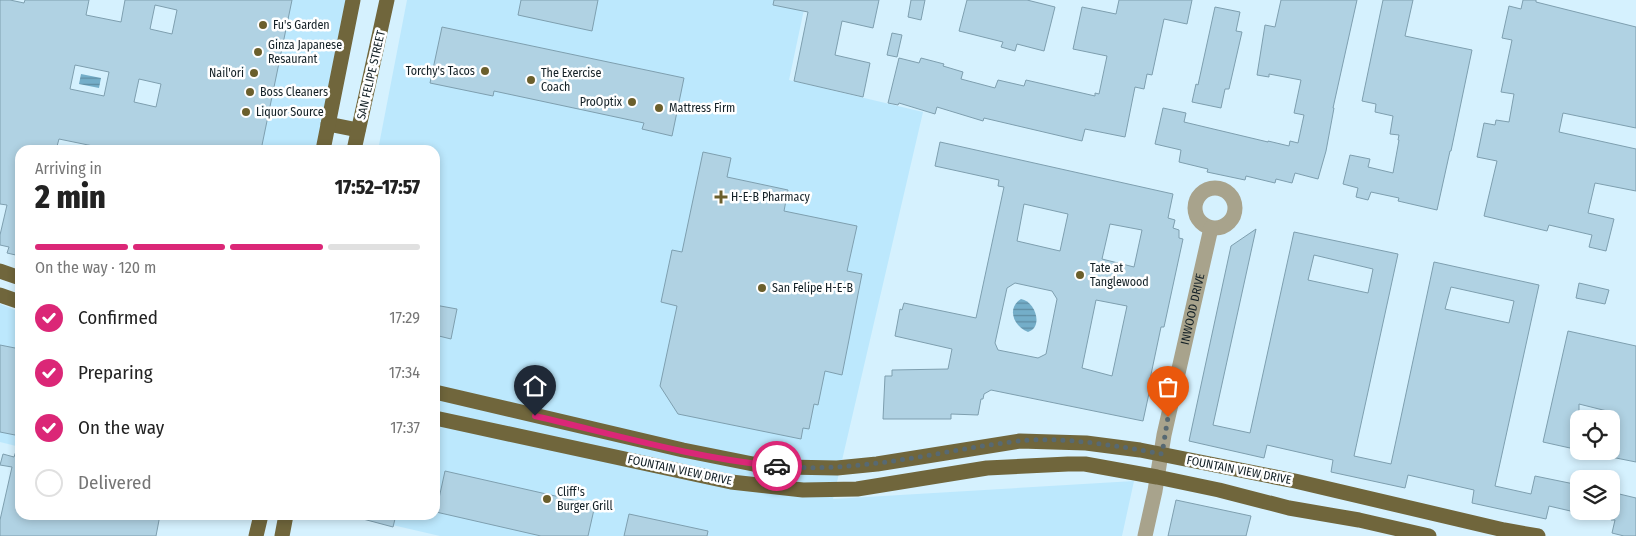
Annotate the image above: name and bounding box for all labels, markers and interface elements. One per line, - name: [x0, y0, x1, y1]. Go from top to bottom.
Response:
- place label: Fu's Garden: [273, 18, 330, 32]
- marker: Fu's Garden: [257, 19, 269, 31]
- street label: SAN FELIPE STREET: [354, 29, 388, 121]
- place label: Ginza Japanese Resaurant: [268, 38, 342, 66]
- marker: Ginza Japanese Resaurant: [252, 46, 264, 58]
- place label: Torchy's Tacos: [406, 64, 475, 78]
- marker: Torchy's Tacos: [479, 65, 491, 77]
- place label: Nail'ori: [209, 66, 244, 80]
- place label: The Exercise Coach: [541, 66, 601, 94]
- marker: Nail'ori: [248, 67, 260, 79]
- marker: The Exercise Coach: [525, 74, 537, 86]
- place label: Boss Cleaners: [260, 85, 328, 99]
- marker: Boss Cleaners: [244, 86, 256, 98]
- place label: ProOptix: [580, 95, 623, 109]
- marker: ProOptix: [626, 96, 638, 108]
- place label: Mattress Firm: [669, 101, 735, 115]
- marker: Mattress Firm: [653, 102, 665, 114]
- place label: Liquor Source: [256, 105, 324, 119]
- marker: Liquor Source: [240, 106, 252, 118]
- text: Arriving in: [35, 159, 102, 178]
- text: 17:52–17:57: [335, 176, 420, 199]
- text: 2 min: [35, 178, 106, 216]
- place label: H-E-B Pharmacy: [731, 190, 811, 204]
- marker: H-E-B Pharmacy: [715, 191, 727, 203]
- text: On the way · 120 m: [35, 258, 156, 277]
- place label: Tate at Tanglewood: [1090, 261, 1149, 289]
- marker: Tate at Tanglewood: [1074, 269, 1086, 281]
- street label: INWOOD DRIVE: [1178, 272, 1208, 346]
- place label: San Felipe H-E-B: [772, 281, 854, 295]
- marker: San Felipe H-E-B: [756, 282, 768, 294]
- icon: check: [35, 304, 63, 332]
- text: Confirmed: [78, 306, 158, 329]
- text: 17:29: [389, 308, 420, 327]
- icon: check: [35, 359, 63, 387]
- text: Preparing: [78, 361, 153, 384]
- text: 17:34: [389, 363, 420, 382]
- pin: [514, 365, 556, 416]
- pin: [1147, 366, 1189, 417]
- icon: home: [521, 372, 549, 400]
- icon: bag: [1154, 373, 1182, 401]
- map controls: [1570, 410, 1620, 520]
- button: locate: [1570, 410, 1620, 460]
- icon: check: [35, 414, 63, 442]
- text: On the way: [78, 416, 164, 439]
- text: 17:37: [390, 418, 420, 437]
- courier: [752, 441, 802, 491]
- street label: FOUNTAIN VIEW DRIVE: [626, 452, 734, 488]
- icon: car: [763, 452, 791, 480]
- street label: FOUNTAIN VIEW DRIVE: [1185, 453, 1293, 487]
- button: layers: [1570, 470, 1620, 520]
- text: Delivered: [78, 471, 152, 494]
- place label: Cliff's Burger Grill: [557, 485, 613, 513]
- marker: Cliff's Burger Grill: [541, 493, 553, 505]

